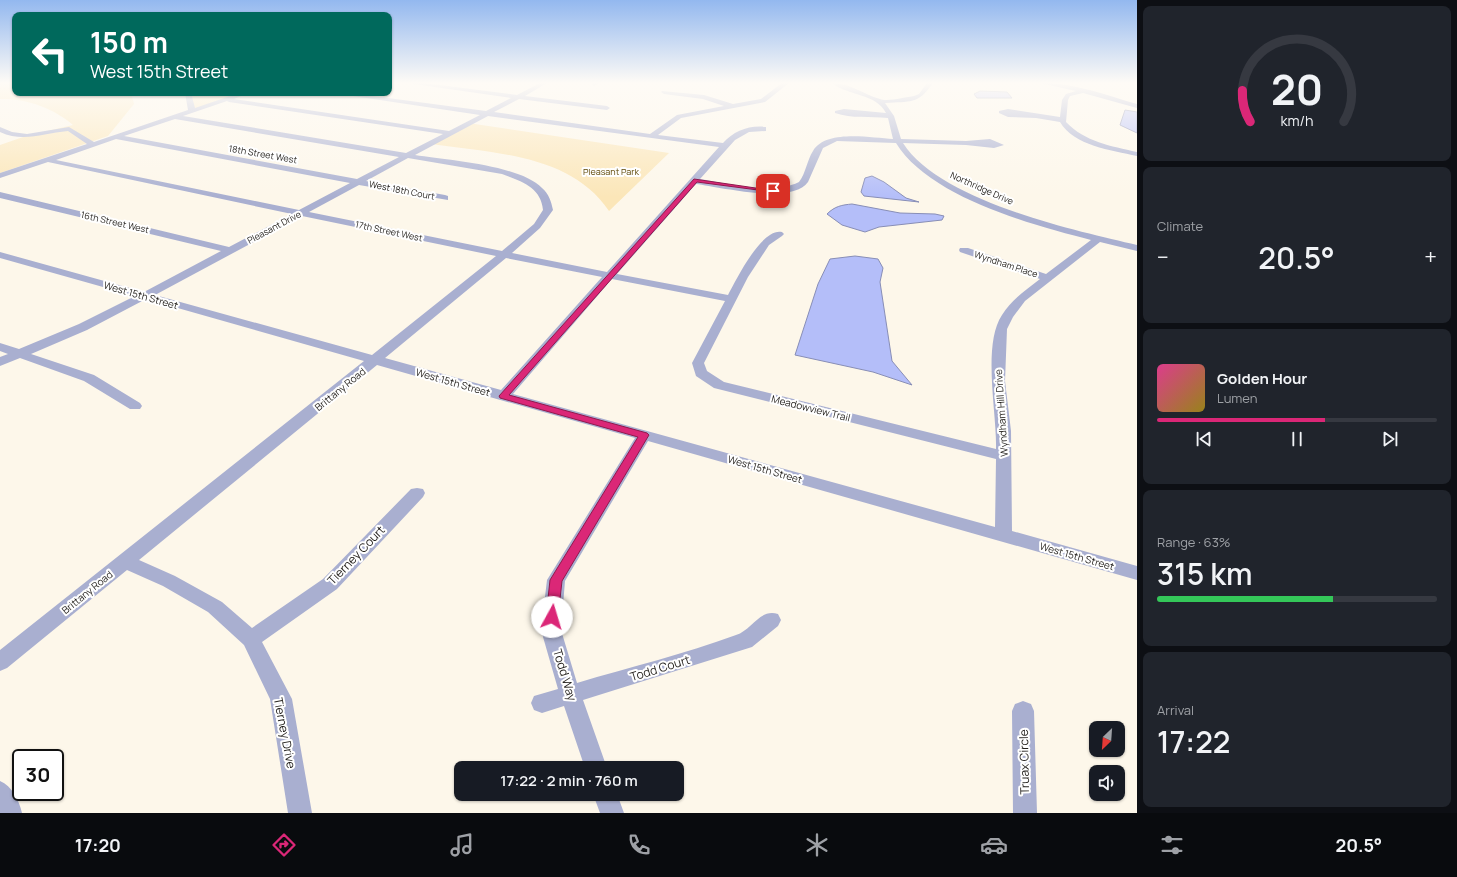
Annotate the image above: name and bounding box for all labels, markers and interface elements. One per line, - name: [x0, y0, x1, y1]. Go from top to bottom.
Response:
- text: 150 m: [90, 23, 168, 61]
- icon: left: [24, 28, 76, 80]
- text: West 15th Street: [90, 59, 228, 83]
- text: 20: [1271, 61, 1323, 117]
- text: km/h: [1280, 110, 1314, 129]
- street label: 18th Street West: [228, 142, 299, 166]
- park label: Pleasant Park: [583, 165, 640, 178]
- street label: Northridge Drive: [948, 168, 1016, 208]
- pin: [756, 174, 790, 208]
- street label: West 18th Court: [368, 177, 436, 203]
- icon: arrive: [762, 180, 784, 202]
- street label: Pleasant Drive: [245, 207, 303, 247]
- street label: 16th Street West: [80, 208, 151, 236]
- text: Climate: [1157, 217, 1203, 235]
- street label: 17th Street West: [354, 218, 424, 245]
- text: 20.5°: [1258, 237, 1335, 278]
- text: −: [1157, 242, 1169, 272]
- text: +: [1424, 242, 1437, 272]
- street label: Wyndham Place: [972, 248, 1040, 280]
- street label: West 15th Street: [102, 278, 180, 312]
- street label: Brittany Road: [312, 364, 368, 414]
- street label: West 15th Street: [414, 365, 492, 399]
- text: Golden Hour: [1217, 368, 1307, 389]
- street label: Wyndham Hill Drive: [991, 369, 1011, 457]
- text: Lumen: [1217, 389, 1257, 407]
- street label: Meadowview Trail: [770, 391, 852, 425]
- icon: previous: [1193, 428, 1215, 450]
- icon: pause: [1286, 428, 1308, 450]
- icon: next: [1379, 428, 1401, 450]
- street label: West 15th Street: [726, 452, 804, 486]
- street label: Tierney Court: [323, 522, 389, 588]
- text: Range · 63%: [1157, 533, 1231, 551]
- street label: West 15th Street: [1038, 539, 1116, 573]
- text: 315 km: [1157, 553, 1253, 594]
- street label: Brittany Road: [59, 567, 115, 617]
- position arrow: [531, 596, 573, 638]
- street label: Todd Way: [549, 647, 581, 704]
- street label: Todd Court: [628, 651, 692, 685]
- street label: Tierney Drive: [270, 696, 300, 770]
- text: Arrival: [1157, 701, 1194, 719]
- north arrow: [1089, 721, 1125, 757]
- map controls: [1089, 721, 1125, 801]
- text: 17:22: [1157, 721, 1230, 762]
- street label: Truax Circle: [1015, 729, 1033, 795]
- speed limit sign: 30: [12, 749, 64, 801]
- button: sound: [1089, 765, 1125, 801]
- text: 17:22 · 2 min · 760 m: [500, 770, 638, 791]
- icon: directions: [270, 831, 298, 859]
- icon: music: [448, 831, 476, 859]
- icon: phone: [625, 831, 653, 859]
- icon: climate: [803, 831, 831, 859]
- icon: car: [980, 831, 1008, 859]
- icon: filters: [1158, 831, 1186, 859]
- text: 17:20: [75, 833, 121, 857]
- text: 20.5°: [1335, 833, 1382, 857]

